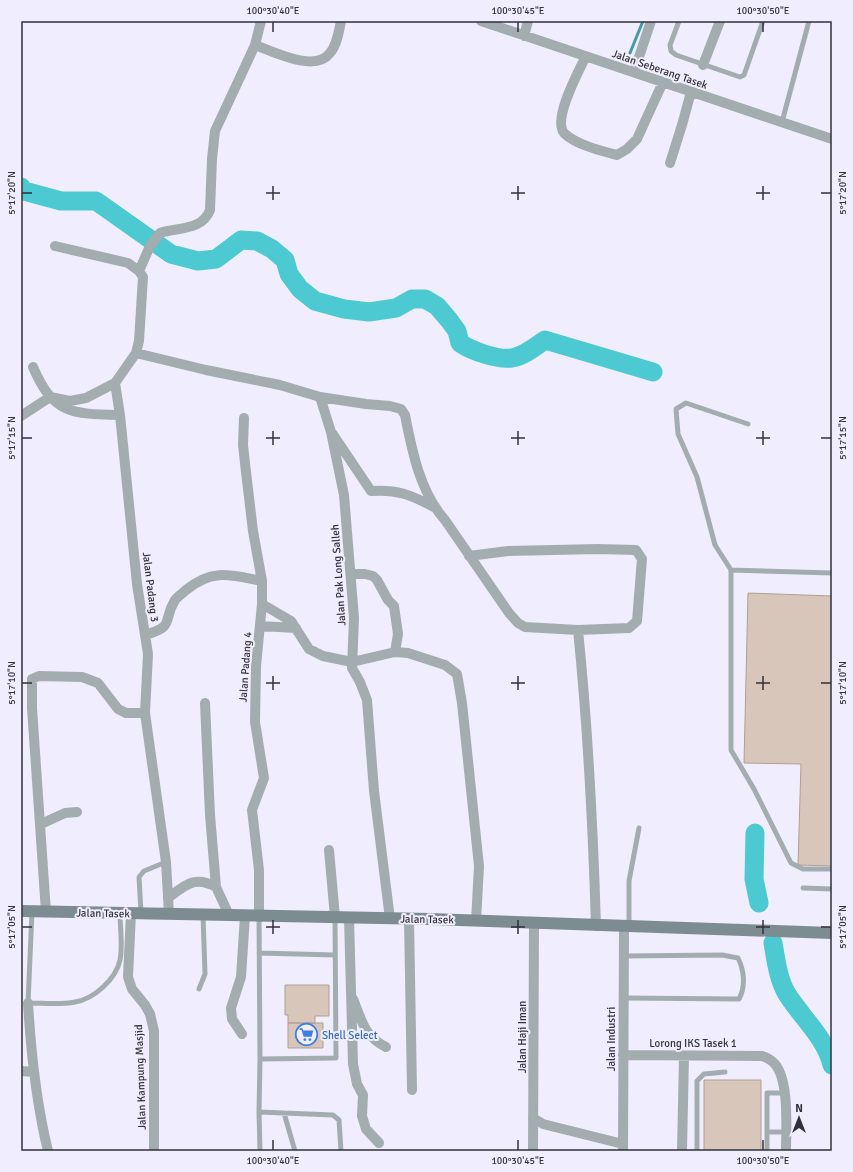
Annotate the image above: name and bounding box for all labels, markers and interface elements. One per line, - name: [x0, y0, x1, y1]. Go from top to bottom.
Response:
- text: 100°30'40"E: [246, 5, 300, 17]
- text: 100°30'45"E: [491, 5, 545, 17]
- text: 100°30'50"E: [736, 5, 790, 17]
- street label: Jalan Seberang Tasek: [610, 47, 710, 92]
- text: 5°17'20"N: [6, 171, 18, 215]
- text: 5°17'20"N: [837, 171, 849, 215]
- text: 5°17'15"N: [6, 416, 18, 460]
- text: 5°17'15"N: [837, 416, 849, 460]
- street label: Jalan Pak Long Salleh: [328, 524, 349, 626]
- street label: Jalan Padang 3: [140, 551, 161, 623]
- street label: Jalan Padang 4: [237, 631, 254, 703]
- text: 5°17'10"N: [6, 661, 18, 705]
- text: 5°17'10"N: [837, 661, 849, 705]
- text: 5°17'05"N: [6, 905, 18, 949]
- text: 5°17'05"N: [837, 905, 849, 949]
- street label: Jalan Tasek: [76, 907, 130, 920]
- street label: Jalan Tasek: [400, 913, 454, 926]
- street label: Jalan Haji Iman: [516, 1001, 529, 1073]
- street label: Jalan Industri: [605, 1007, 618, 1071]
- supermarket icon: Shell Select: [293, 1022, 319, 1048]
- street label: Jalan Kampung Masjid: [132, 1024, 149, 1130]
- place label: Shell Select: [322, 1029, 378, 1042]
- street label: Lorong IKS Tasek 1: [649, 1037, 737, 1050]
- north arrow: [779, 1098, 819, 1138]
- text: N: [795, 1102, 803, 1115]
- text: 100°30'40"E: [246, 1155, 300, 1167]
- text: 100°30'45"E: [491, 1155, 545, 1167]
- text: 100°30'50"E: [736, 1155, 790, 1167]

